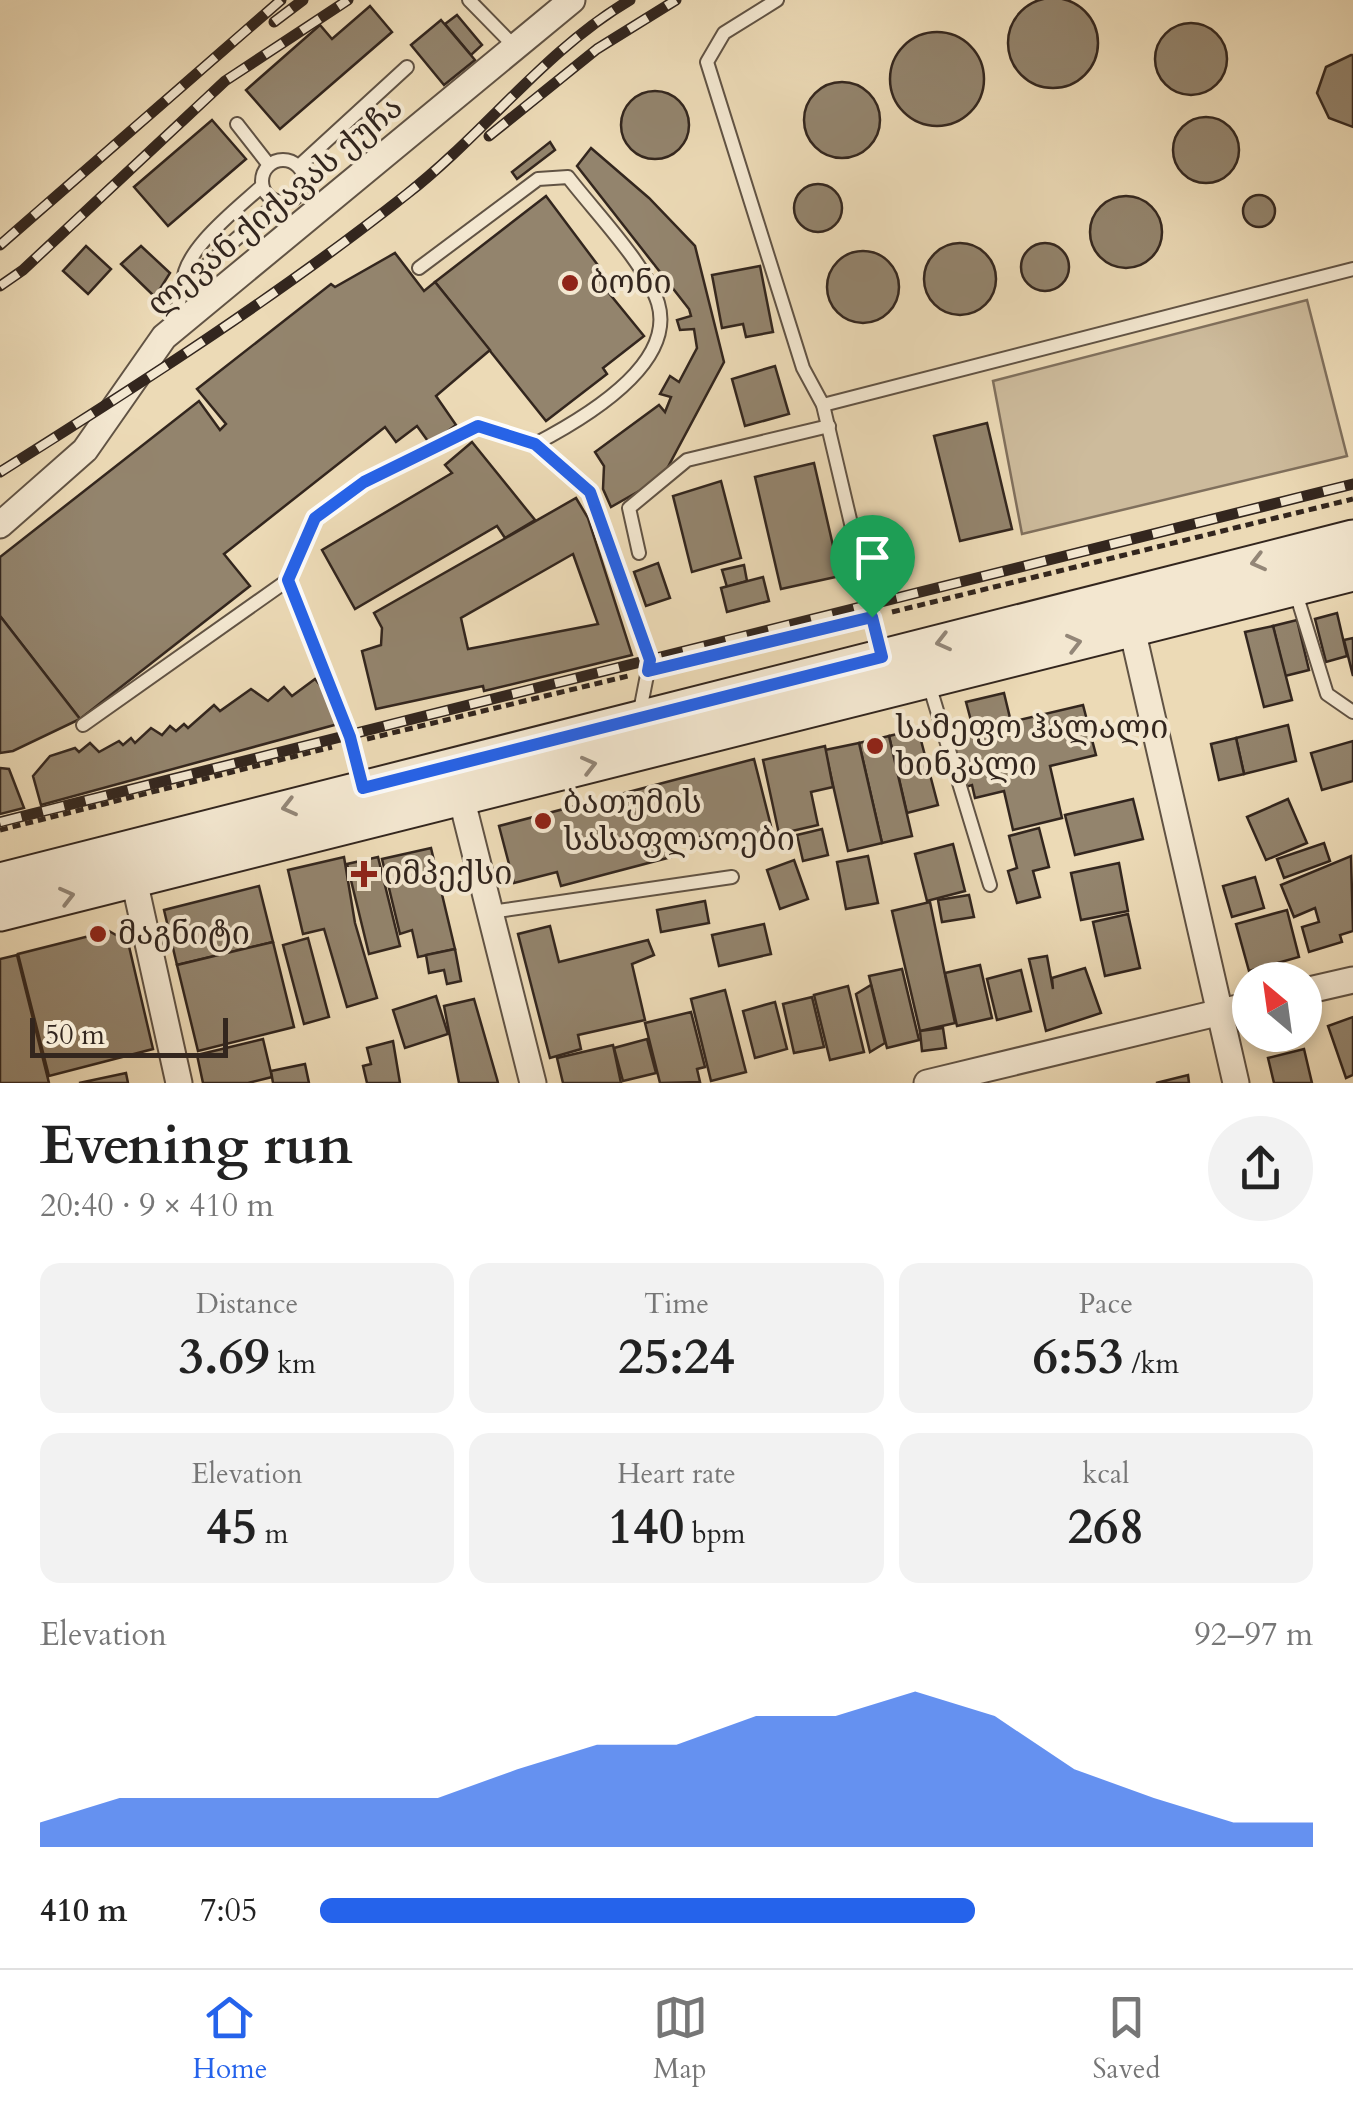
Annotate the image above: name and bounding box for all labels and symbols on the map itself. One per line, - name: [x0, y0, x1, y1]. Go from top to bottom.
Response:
- street label: ლევან ქიქავას ქუჩა: [138, 86, 412, 326]
- place label: ბონი: [590, 261, 672, 305]
- marker: ბონი: [559, 272, 581, 294]
- pin: [830, 515, 915, 618]
- one-way arrow: [1250, 550, 1267, 571]
- one-way arrow: [935, 630, 952, 651]
- one-way arrow: [1065, 634, 1082, 655]
- place label: სამეფო ჰალალი ხინკალი: [895, 706, 1168, 787]
- marker: სამეფო ჰალალი ხინკალი: [864, 735, 886, 757]
- one-way arrow: [580, 756, 597, 777]
- place label: ბათუმის სასაფლაოები: [563, 781, 795, 862]
- one-way arrow: [281, 796, 298, 817]
- marker: ბათუმის სასაფლაოები: [532, 810, 554, 832]
- place label: იმპექსი: [384, 852, 512, 896]
- marker: იმპექსი: [353, 863, 375, 885]
- one-way arrow: [58, 887, 75, 908]
- place label: მაგნიტი: [118, 912, 250, 956]
- marker: მაგნიტი: [87, 923, 109, 945]
- north arrow: [1232, 962, 1322, 1052]
- scale bar: [30, 1013, 228, 1058]

